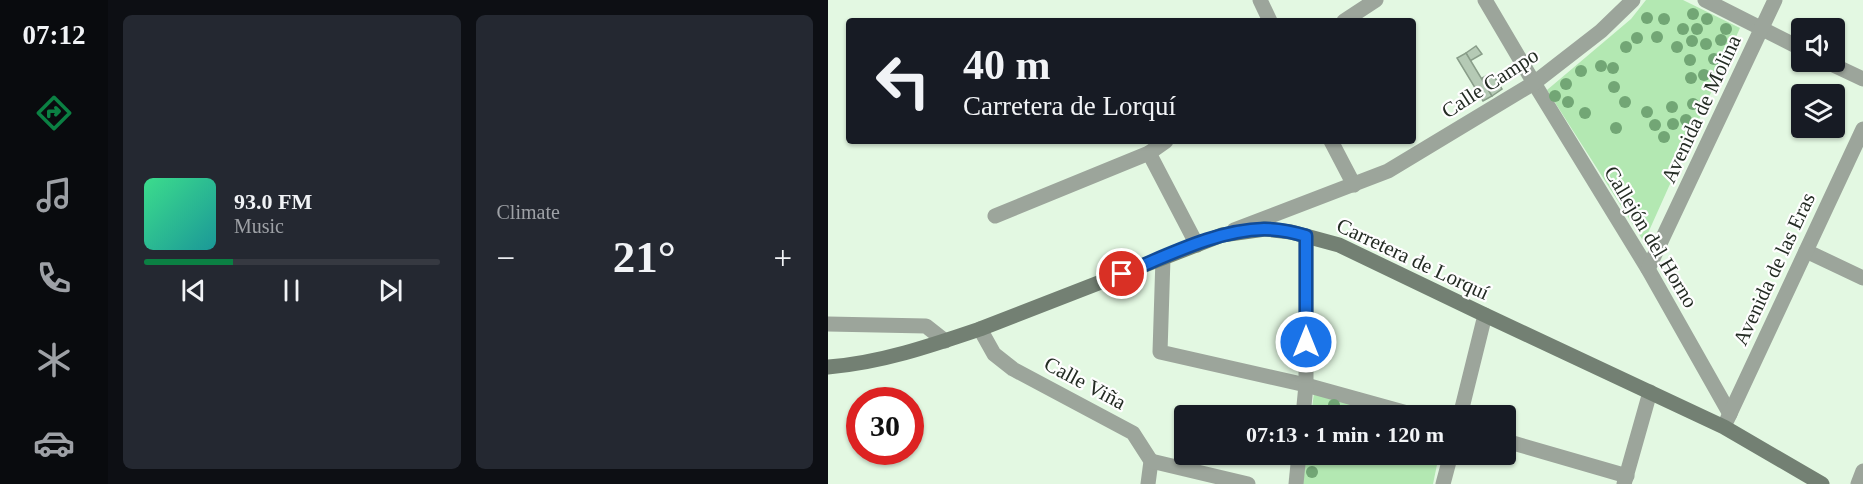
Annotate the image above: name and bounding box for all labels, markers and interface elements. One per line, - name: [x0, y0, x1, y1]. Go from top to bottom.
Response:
- map controls: [1791, 18, 1845, 138]
- button: sound: [1791, 18, 1845, 72]
- text: 07:12: [23, 20, 86, 50]
- street label: Avenida de Molina: [1656, 31, 1746, 187]
- icon: left: [864, 42, 942, 120]
- text: 40 m: [963, 42, 1051, 88]
- street label: Calle Campo: [1437, 43, 1543, 123]
- button: layers: [1791, 84, 1845, 138]
- text: Carretera de Lorquí: [963, 91, 1176, 121]
- icon: directions: [33, 92, 75, 134]
- street label: Callejón del Horno: [1599, 162, 1703, 312]
- icon: music: [33, 174, 75, 216]
- text: 93.0 FM: [234, 189, 312, 214]
- street label: Avenida de las Eras: [1728, 189, 1820, 349]
- text: Climate: [497, 201, 560, 223]
- street label: Carretera de Lorquí: [1333, 213, 1493, 305]
- text: Music: [234, 215, 284, 237]
- text: 21°: [613, 232, 676, 282]
- text: −: [497, 240, 515, 276]
- text: +: [773, 240, 792, 276]
- pin: [1096, 248, 1147, 299]
- icon: phone: [33, 257, 75, 299]
- icon: arrive: [1105, 257, 1138, 290]
- icon: previous: [177, 274, 210, 307]
- icon: pause: [275, 274, 308, 307]
- icon: next: [374, 274, 407, 307]
- position arrow: [1274, 310, 1338, 374]
- icon: climate: [33, 339, 75, 381]
- street label: Calle Viña: [1040, 352, 1130, 415]
- speed limit sign: 30: [846, 387, 924, 465]
- icon: car: [33, 422, 75, 464]
- text: 07:13 · 1 min · 120 m: [1246, 422, 1444, 447]

